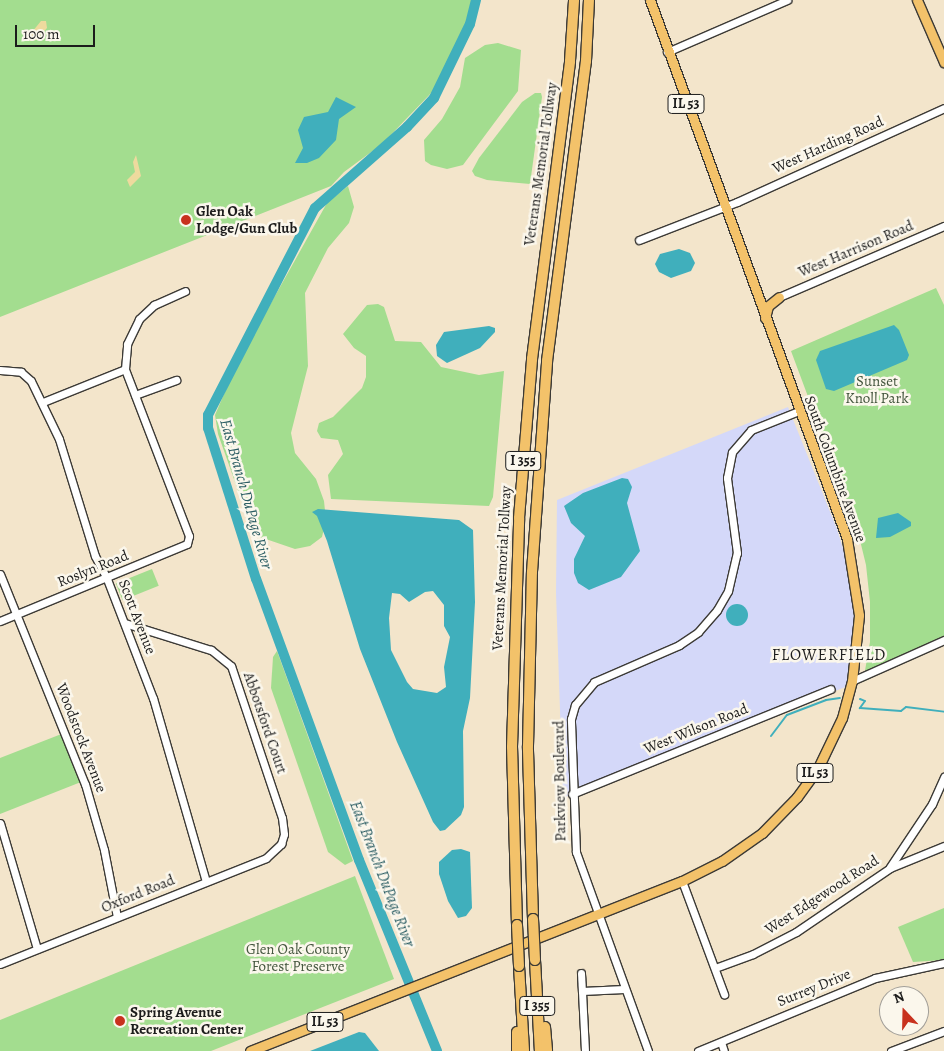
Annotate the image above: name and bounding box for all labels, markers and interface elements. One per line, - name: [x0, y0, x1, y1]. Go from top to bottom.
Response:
- scale bar: [18, 15, 98, 47]
- text: 100 m: [23, 24, 60, 44]
- street label: Veterans Memorial Tollway: [521, 81, 561, 247]
- road number: IL 53: [667, 92, 705, 116]
- street label: West Harding Road: [770, 113, 886, 177]
- place label: Glen Oak Lodge/Gun Club: [196, 202, 297, 237]
- marker: Glen Oak Lodge/Gun Club: [180, 214, 192, 226]
- street label: West Harrison Road: [796, 217, 916, 281]
- park label: Sunset Knoll Park: [845, 372, 909, 407]
- street label: South Columbine Avenue: [800, 393, 870, 545]
- water label: East Branch DuPage River: [215, 417, 277, 571]
- road number: I 355: [504, 450, 542, 472]
- street label: Veterans Memorial Tollway: [489, 485, 515, 651]
- street label: Roslyn Road: [55, 547, 131, 591]
- street label: Scott Avenue: [114, 577, 160, 657]
- district label: FLOWERFIELD: [770, 645, 888, 665]
- street label: Abbotsford Court: [239, 670, 291, 776]
- street label: Woodstock Avenue: [52, 681, 110, 795]
- street label: West Wilson Road: [641, 700, 751, 758]
- street label: Parkview Boulevard: [550, 720, 570, 842]
- road number: IL 53: [796, 761, 834, 784]
- water label: East Branch DuPage River: [345, 798, 419, 950]
- street label: West Edgewood Road: [762, 852, 882, 938]
- street label: Oxford Road: [99, 871, 177, 917]
- park label: Glen Oak County Forest Preserve: [246, 940, 350, 975]
- street label: Surrey Drive: [775, 965, 853, 1011]
- north arrow: [879, 986, 929, 1036]
- text: N: [891, 987, 907, 1008]
- road number: I 355: [518, 994, 556, 1018]
- place label: Spring Avenue Recreation Center: [130, 1003, 243, 1038]
- road number: IL 53: [306, 1010, 344, 1034]
- marker: Spring Avenue Recreation Center: [114, 1015, 126, 1027]

